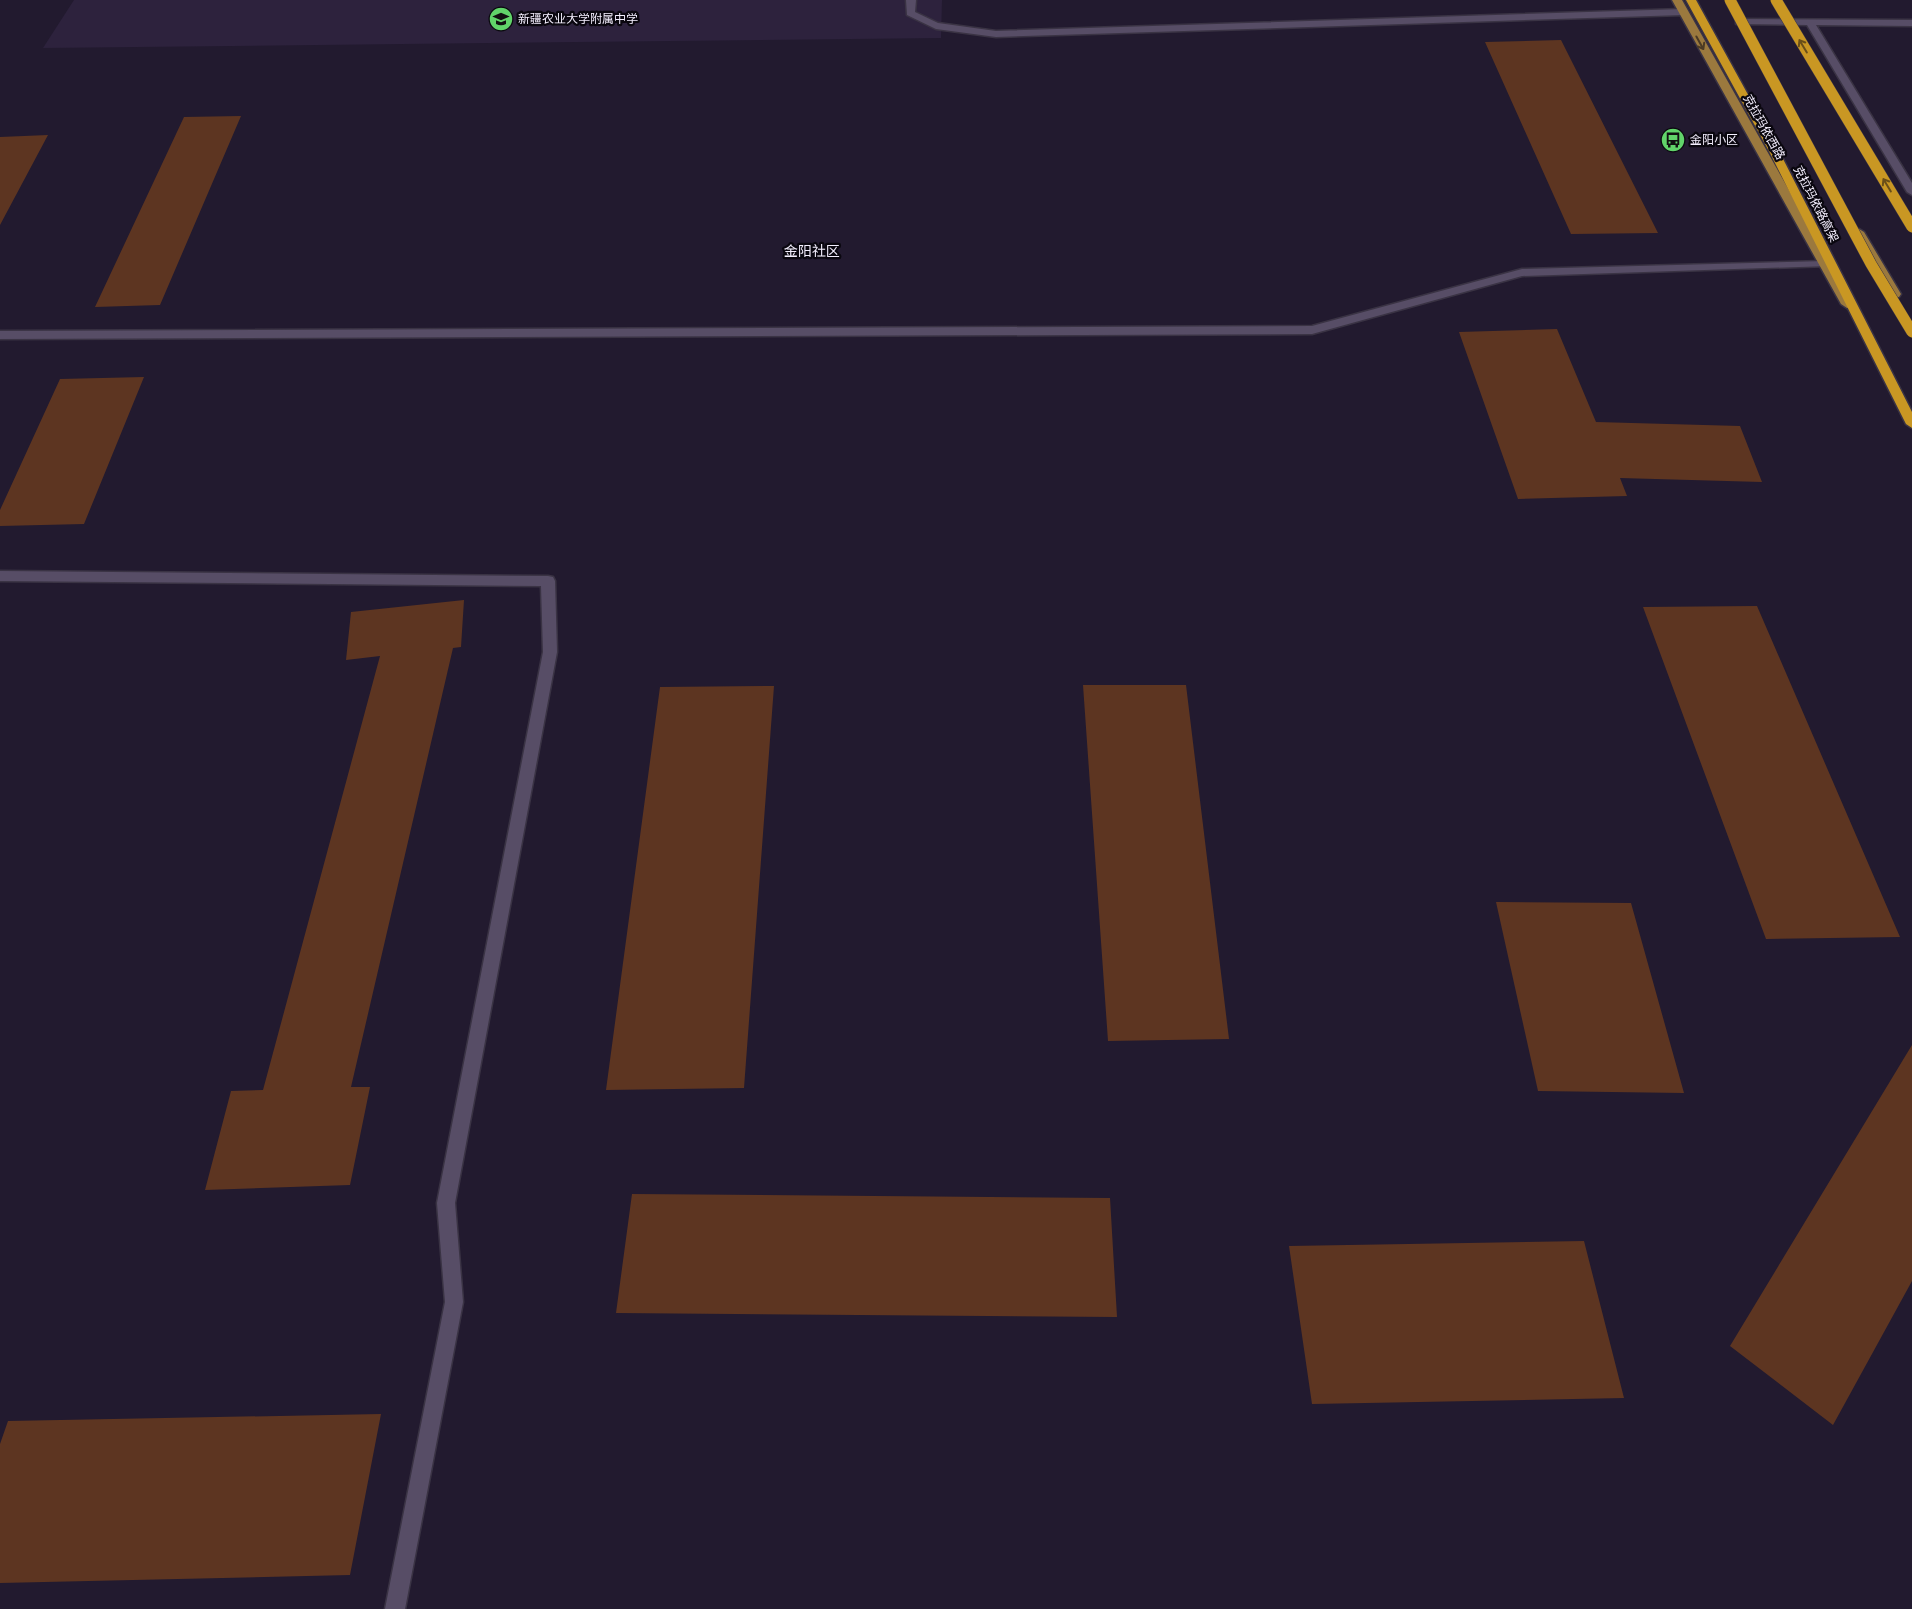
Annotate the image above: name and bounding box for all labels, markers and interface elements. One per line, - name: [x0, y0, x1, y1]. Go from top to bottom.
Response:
- school or university icon: 新疆农业大学附属中学: [488, 6, 514, 32]
- place label: 新疆农业大学附属中学: [518, 12, 638, 27]
- one-way arrow: [1696, 35, 1706, 49]
- one-way arrow: [1798, 39, 1808, 53]
- street label: 克拉玛依西路: [1740, 92, 1788, 162]
- bus stop icon: 金阳小区: [1660, 127, 1686, 153]
- place label: 金阳小区: [1690, 133, 1738, 148]
- street label: 克拉玛依路高架: [1790, 163, 1841, 245]
- one-way arrow: [1881, 179, 1891, 193]
- district label: 金阳社区: [784, 243, 840, 260]

